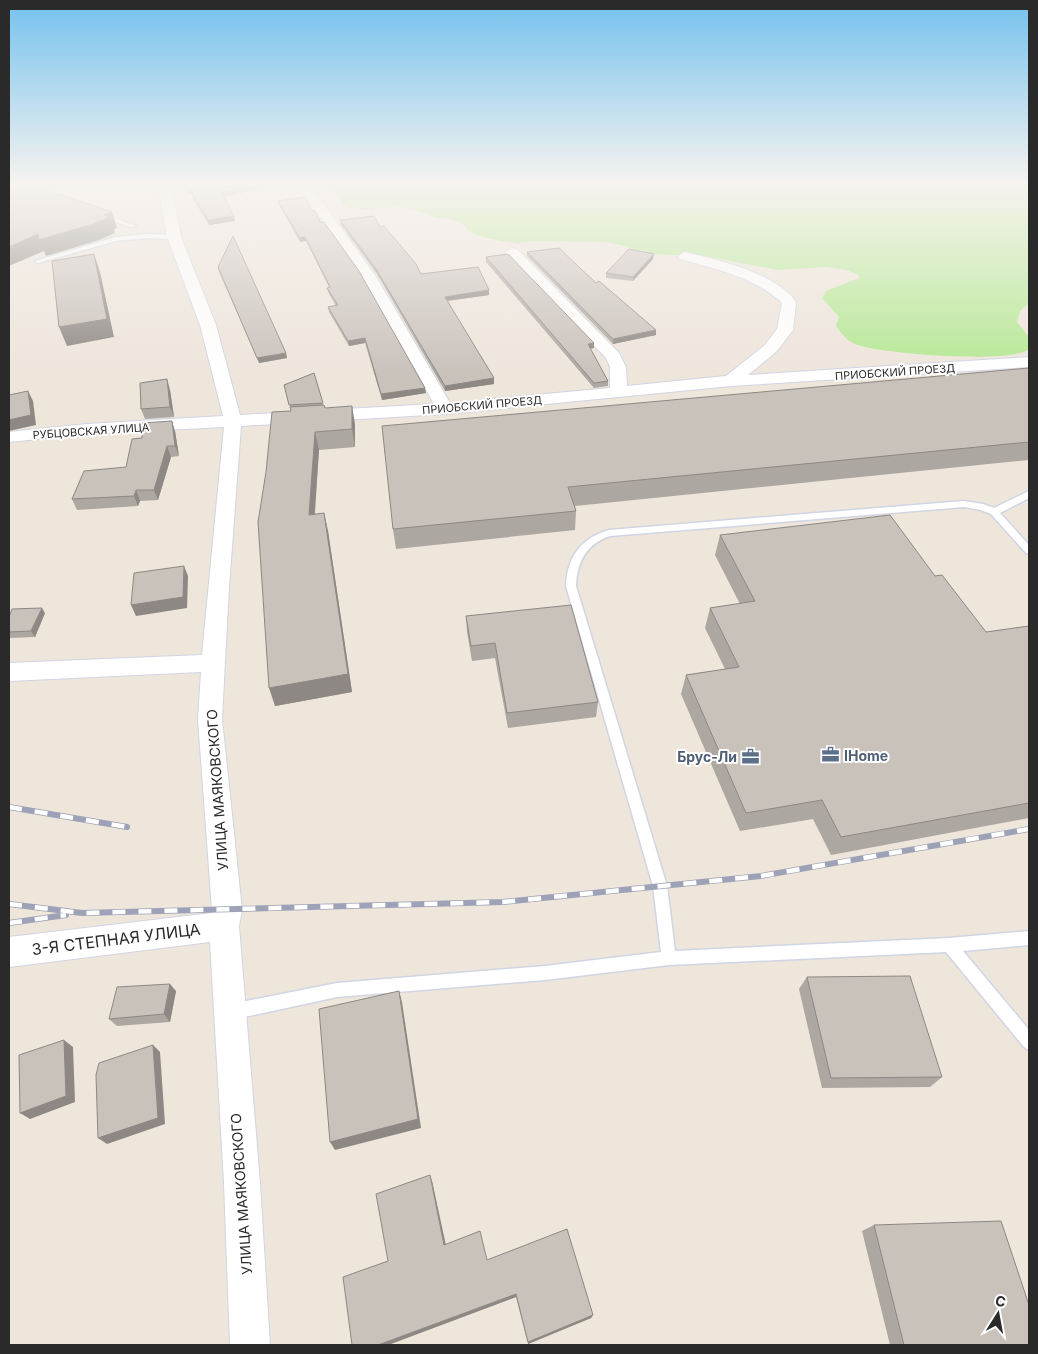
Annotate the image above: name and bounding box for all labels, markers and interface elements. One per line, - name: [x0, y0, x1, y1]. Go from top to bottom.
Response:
- street label: ПРИОБСКИЙ ПРОЕЗД: [835, 361, 955, 383]
- street label: ПРИОБСКИЙ ПРОЕЗД: [422, 393, 542, 417]
- street label: РУБЦОВСКАЯ УЛИЦА: [32, 420, 150, 442]
- street label: УЛИЦА МАЯКОВСКОГО: [203, 709, 231, 871]
- office icon: IHome: [820, 745, 840, 765]
- office icon: Брус-Ли: [741, 746, 761, 766]
- place label: IHome: [844, 747, 888, 764]
- place label: Брус-Ли: [677, 748, 737, 765]
- street label: 3-Я СТЕПНАЯ УЛИЦА: [30, 919, 202, 959]
- street label: УЛИЦА МАЯКОВСКОГО: [227, 1113, 255, 1275]
- north arrow: [973, 1289, 1023, 1339]
- text: С: [994, 1291, 1007, 1310]

